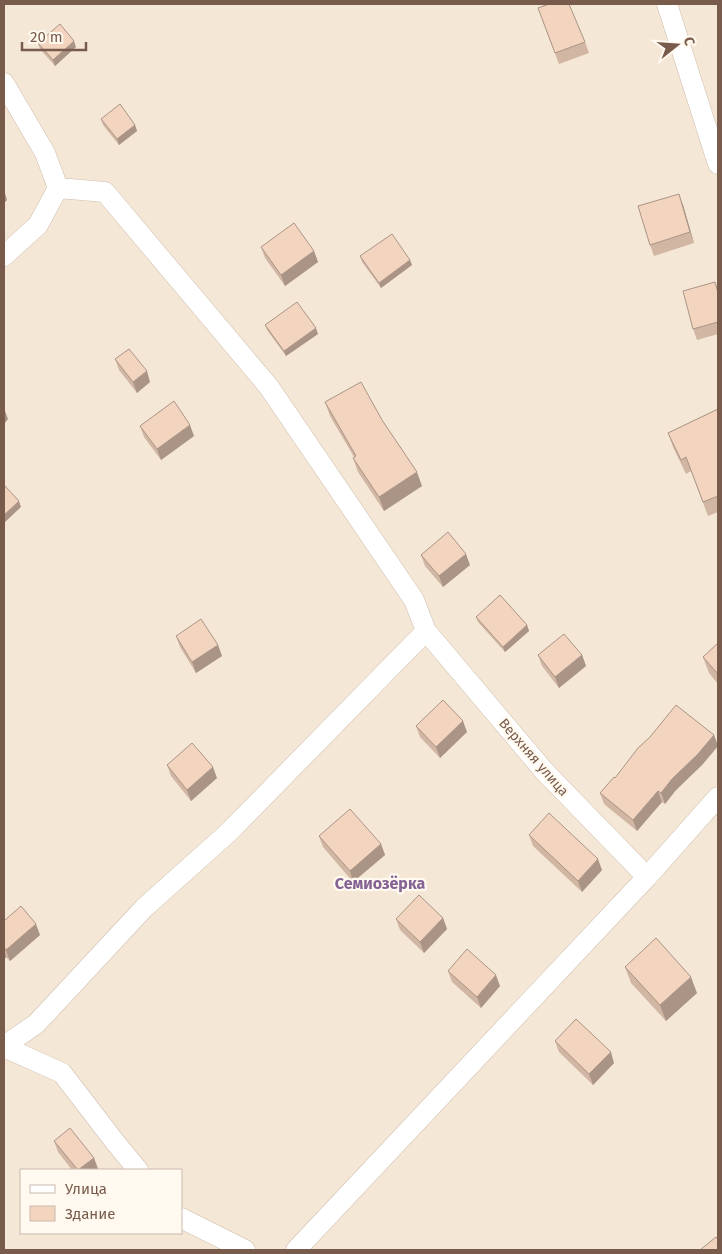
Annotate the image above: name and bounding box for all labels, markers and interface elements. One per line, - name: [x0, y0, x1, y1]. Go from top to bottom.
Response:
- scale bar: [22, 20, 86, 52]
- north arrow: [652, 20, 702, 70]
- text: 20 m: [30, 28, 63, 46]
- text: С: [680, 35, 698, 48]
- street label: Верхняя улица: [495, 715, 572, 800]
- district label: Семиозёрка: [335, 874, 425, 893]
- legend: [20, 1169, 182, 1234]
- text: Улица: [65, 1180, 107, 1198]
- text: Здание: [65, 1205, 115, 1223]

